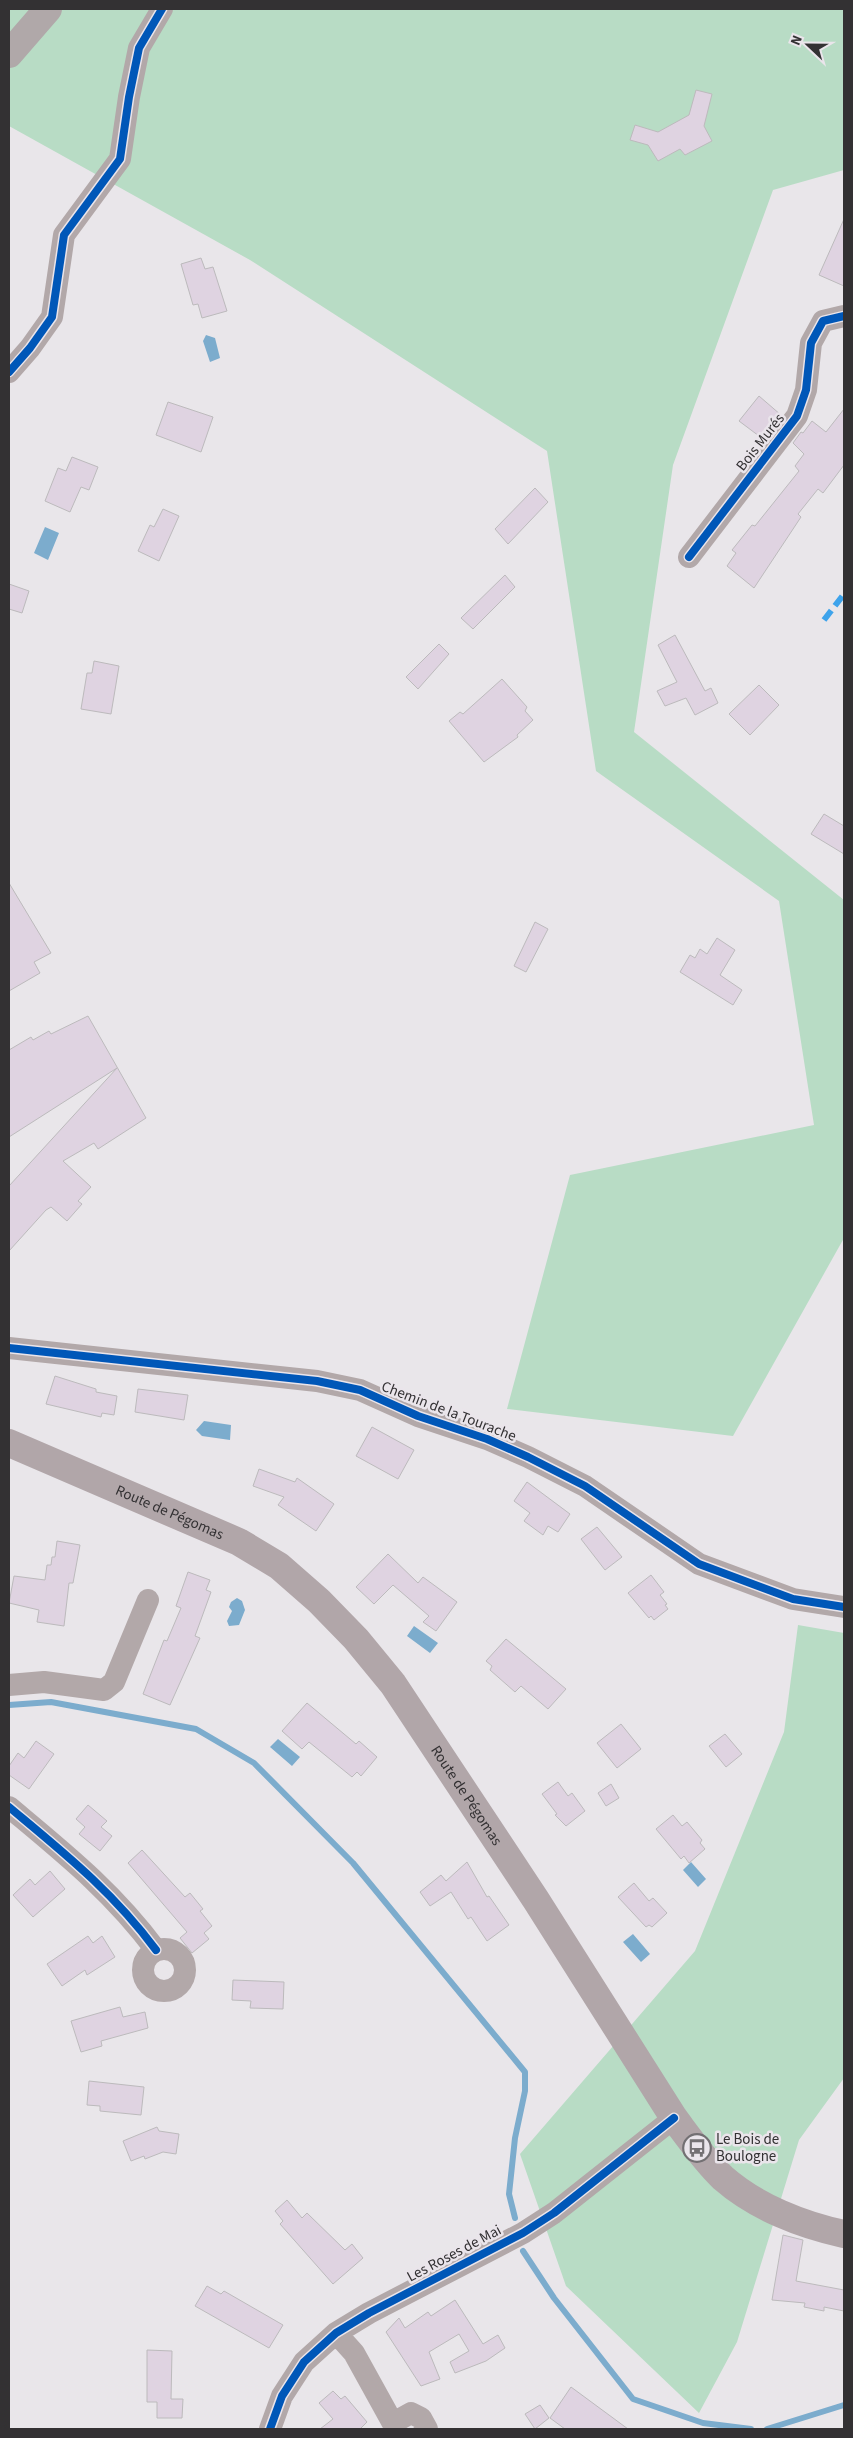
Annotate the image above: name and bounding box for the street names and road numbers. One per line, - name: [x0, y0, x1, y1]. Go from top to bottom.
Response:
- street label: Bois Murés: [731, 409, 790, 475]
- street label: Chemin de la Tourache: [378, 1376, 519, 1447]
- street label: Route de Pégomas: [112, 1480, 227, 1545]
- street label: Route de Pégomas: [425, 1741, 507, 1850]
- street label: Les Roses de Mai: [403, 2220, 505, 2287]

